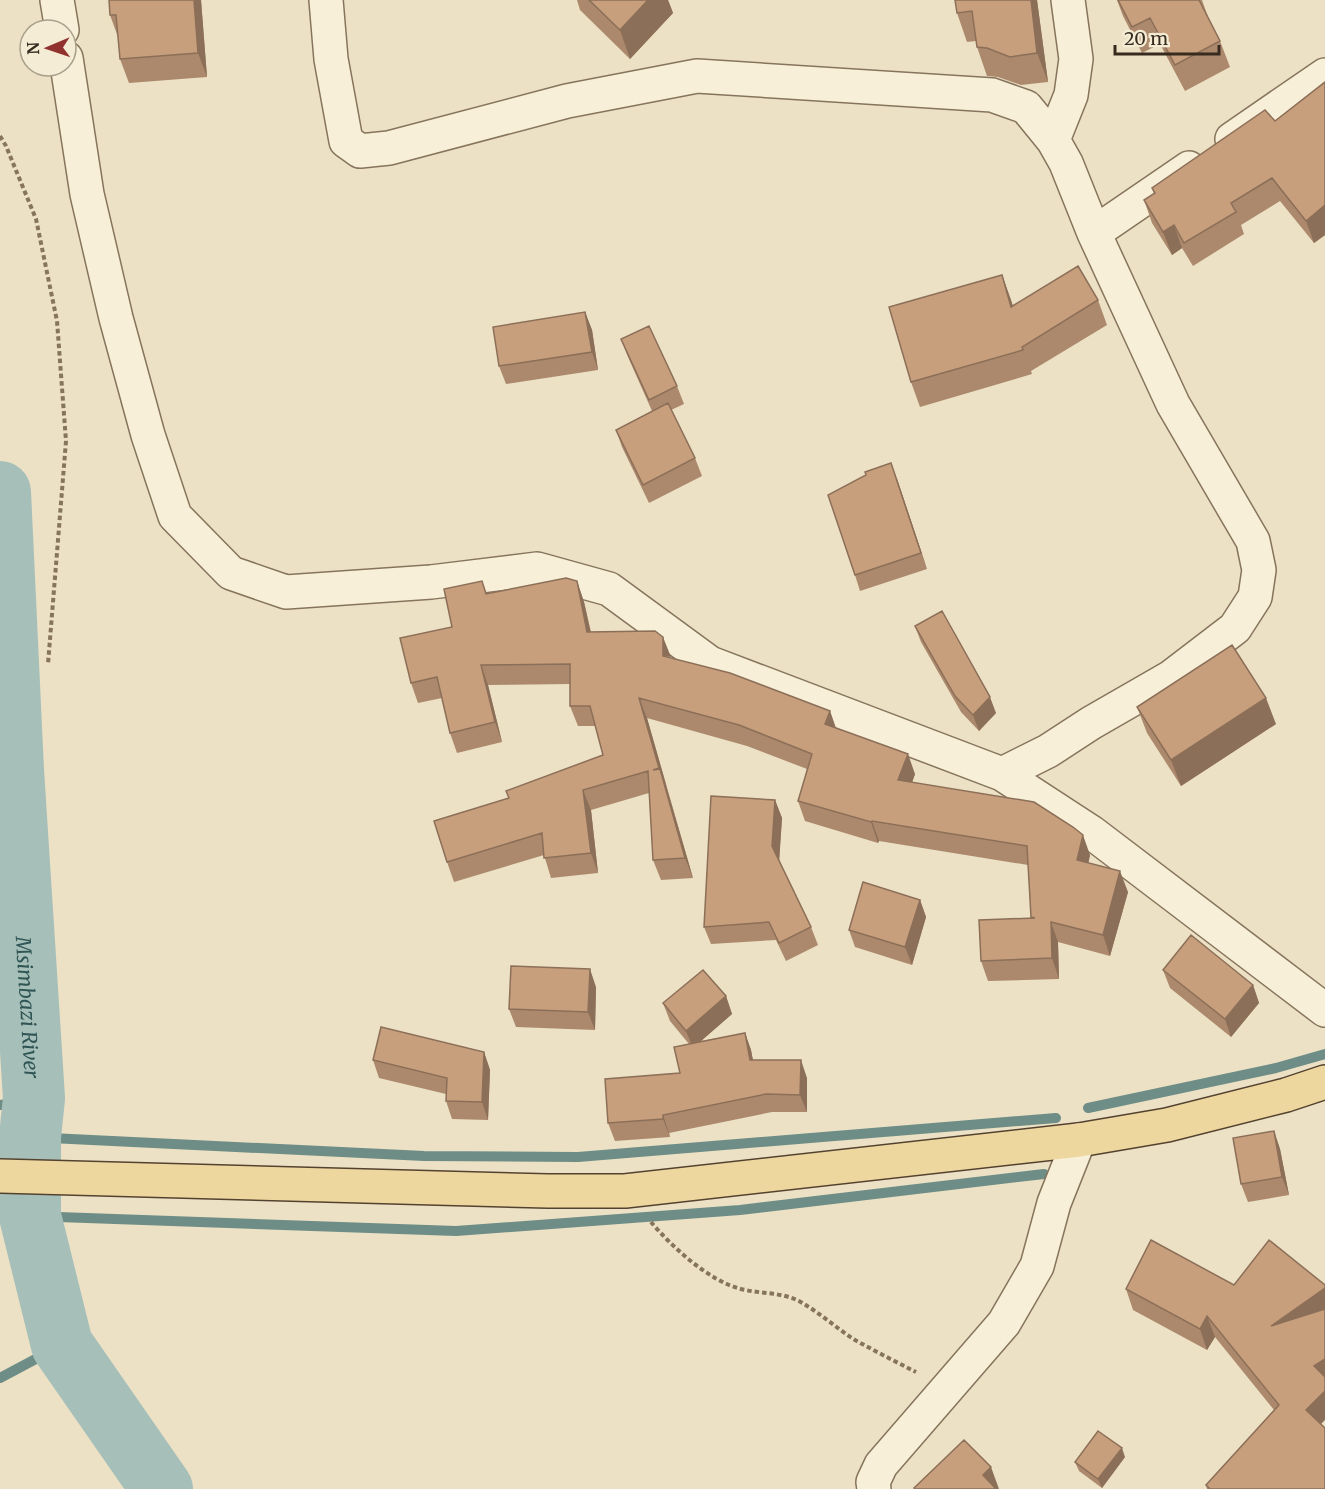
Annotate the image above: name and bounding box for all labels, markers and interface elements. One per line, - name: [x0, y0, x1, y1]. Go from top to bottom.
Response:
- north arrow: [18, 18, 78, 78]
- scale bar: [1115, 18, 1218, 56]
- text: 20 m: [1124, 27, 1168, 50]
- text: N: [23, 41, 43, 55]
- water label: Msimbazi River: [11, 934, 45, 1080]

